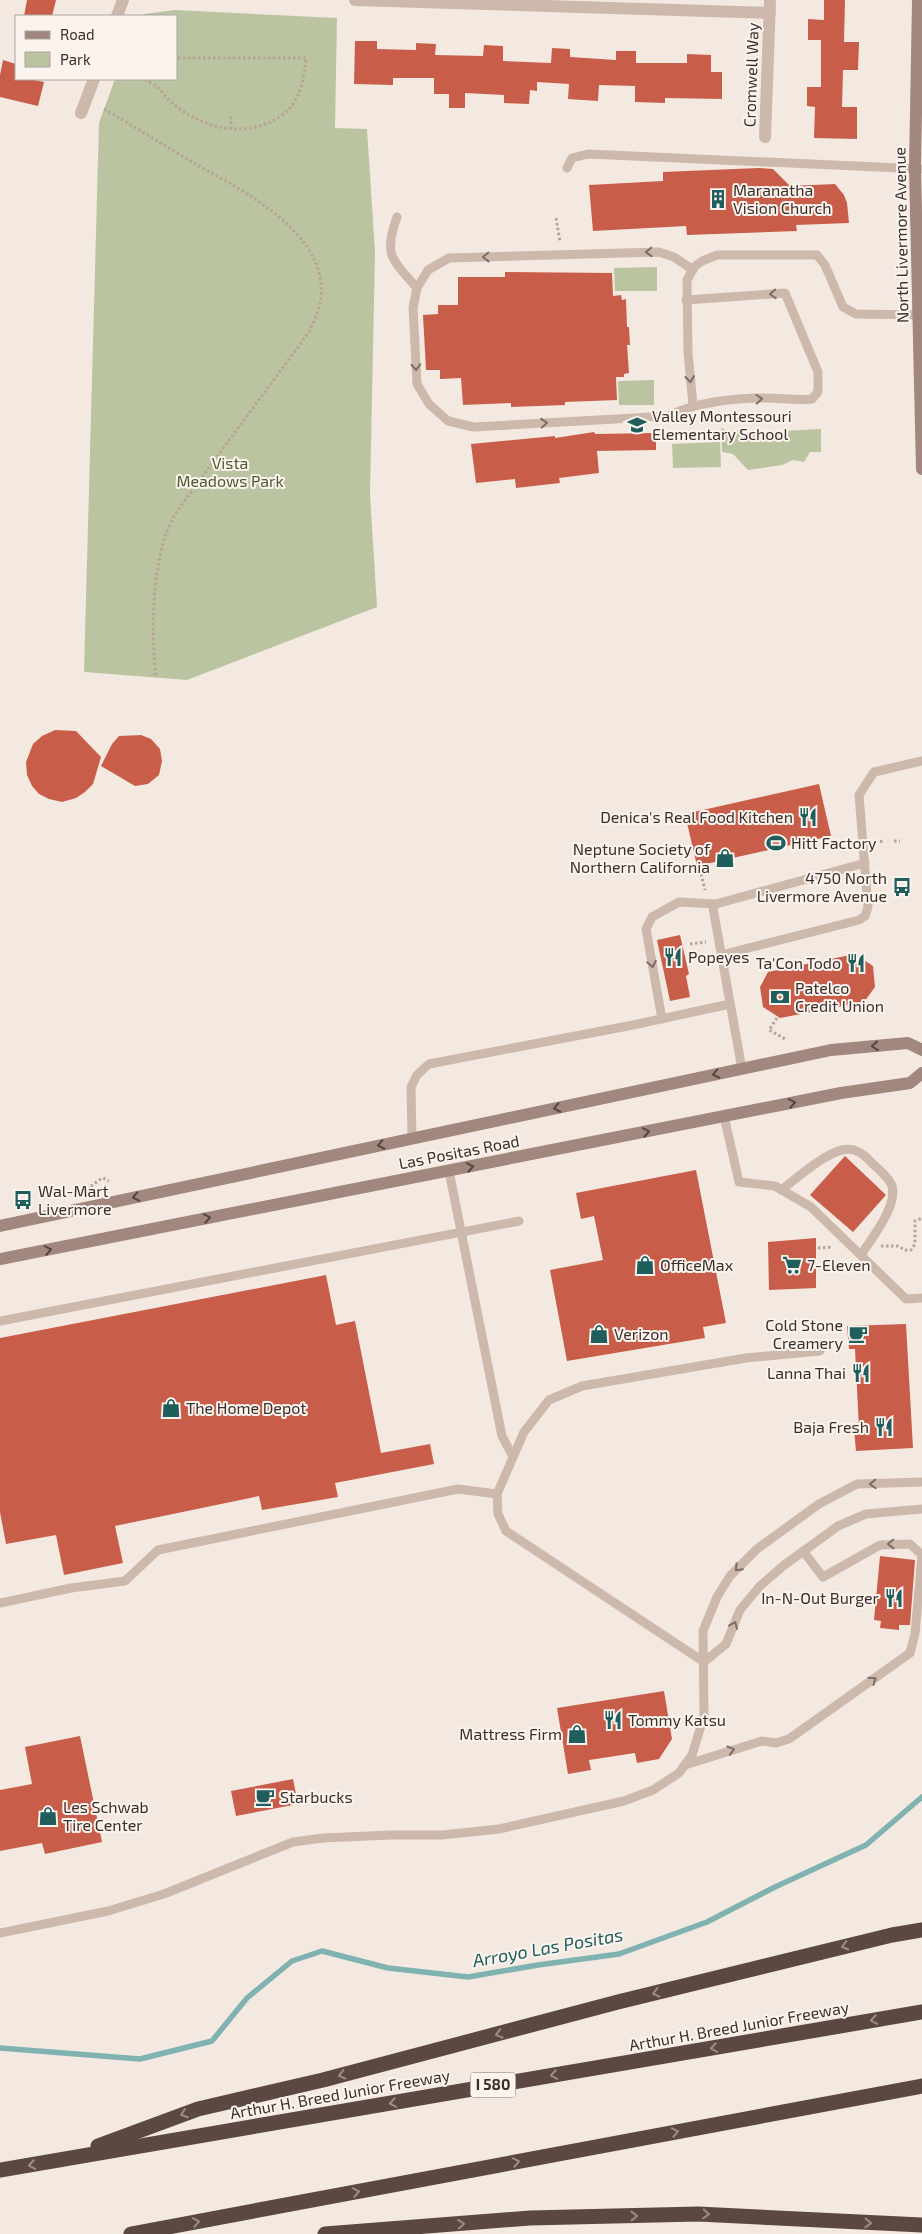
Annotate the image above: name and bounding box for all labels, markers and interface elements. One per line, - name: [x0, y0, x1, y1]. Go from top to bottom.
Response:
- legend: [15, 15, 178, 80]
- street label: Cromwell Way: [739, 22, 762, 128]
- text: Road: [60, 25, 95, 43]
- text: Park: [60, 50, 91, 68]
- street label: North Livermore Avenue: [889, 147, 912, 323]
- place label: Maranatha Vision Church: [733, 180, 832, 217]
- building icon: Maranatha Vision Church: [707, 188, 729, 210]
- one-way arrow: [645, 247, 653, 258]
- one-way arrow: [482, 252, 490, 262]
- one-way arrow: [769, 289, 777, 300]
- one-way arrow: [411, 363, 422, 371]
- one-way arrow: [684, 376, 695, 384]
- one-way arrow: [755, 394, 763, 405]
- place label: Valley Montessouri Elementary School: [652, 406, 792, 443]
- school or university icon: Valley Montessouri Elementary School: [626, 414, 648, 436]
- one-way arrow: [541, 418, 549, 429]
- park label: Vista Meadows Park: [176, 453, 284, 490]
- restaurant icon: Denica's Real Food Kitchen: [797, 806, 819, 828]
- place label: Denica's Real Food Kitchen: [600, 807, 793, 826]
- sports icon: Hitt Factory: [765, 832, 787, 854]
- place label: Hitt Factory: [791, 833, 877, 852]
- place label: Neptune Society of Northern California: [570, 839, 711, 876]
- shop icon: Neptune Society of Northern California: [714, 847, 736, 869]
- place label: 4750 North Livermore Avenue: [757, 868, 887, 905]
- bus stop icon: 4750 North Livermore Avenue: [891, 876, 913, 898]
- restaurant icon: Popeyes: [662, 946, 684, 968]
- place label: Popeyes: [688, 947, 749, 966]
- restaurant icon: Ta'Con Todo: [845, 952, 867, 974]
- place label: Ta'Con Todo: [756, 953, 841, 972]
- one-way arrow: [647, 960, 657, 968]
- place label: Patelco Credit Union: [795, 978, 884, 1015]
- bank icon: Patelco Credit Union: [769, 986, 791, 1008]
- one-way arrow: [871, 1040, 879, 1051]
- one-way arrow: [711, 1068, 720, 1079]
- one-way arrow: [788, 1098, 797, 1108]
- one-way arrow: [552, 1102, 561, 1113]
- one-way arrow: [642, 1127, 651, 1137]
- street label: Las Positas Road: [397, 1130, 521, 1173]
- one-way arrow: [376, 1140, 385, 1150]
- one-way arrow: [465, 1162, 474, 1172]
- place label: Wal-Mart Livermore: [38, 1181, 112, 1218]
- bus stop icon: Wal-Mart Livermore: [12, 1189, 34, 1211]
- one-way arrow: [132, 1192, 141, 1202]
- one-way arrow: [203, 1214, 212, 1224]
- one-way arrow: [43, 1245, 52, 1255]
- shop icon: OfficeMax: [634, 1254, 656, 1276]
- supermarket icon: 7-Eleven: [781, 1254, 803, 1276]
- place label: OfficeMax: [660, 1255, 734, 1274]
- place label: 7-Eleven: [807, 1255, 871, 1274]
- place label: Cold Stone Creamery: [765, 1315, 844, 1352]
- shop icon: Verizon: [588, 1323, 610, 1345]
- cafe icon: Cold Stone Creamery: [847, 1323, 869, 1345]
- place label: Verizon: [614, 1324, 669, 1343]
- restaurant icon: Lanna Thai: [850, 1362, 872, 1384]
- place label: Lanna Thai: [767, 1363, 846, 1382]
- shop icon: The Home Depot: [160, 1397, 182, 1419]
- place label: The Home Depot: [186, 1398, 306, 1417]
- restaurant icon: Baja Fresh: [873, 1416, 895, 1438]
- place label: Baja Fresh: [793, 1417, 869, 1437]
- one-way arrow: [869, 1479, 877, 1489]
- one-way arrow: [887, 1539, 895, 1550]
- one-way arrow: [735, 1563, 744, 1572]
- restaurant icon: In-N-Out Burger: [883, 1587, 905, 1609]
- place label: In-N-Out Burger: [761, 1588, 880, 1607]
- one-way arrow: [727, 1621, 738, 1630]
- one-way arrow: [867, 1677, 877, 1686]
- restaurant icon: Tommy Katsu: [602, 1709, 624, 1731]
- place label: Tommy Katsu: [628, 1710, 726, 1729]
- shop icon: Mattress Firm: [566, 1723, 588, 1745]
- place label: Mattress Firm: [459, 1724, 562, 1743]
- one-way arrow: [727, 1746, 735, 1756]
- cafe icon: Starbucks: [254, 1786, 276, 1808]
- place label: Starbucks: [280, 1787, 353, 1806]
- place label: Les Schwab Tire Center: [63, 1797, 149, 1834]
- shop icon: Les Schwab Tire Center: [37, 1805, 59, 1827]
- water label: Arroyo Las Positas: [470, 1923, 625, 1971]
- one-way arrow: [840, 1940, 849, 1951]
- one-way arrow: [652, 1987, 661, 1998]
- street label: Arthur H. Breed Junior Freeway: [628, 1997, 851, 2054]
- one-way arrow: [870, 2015, 878, 2025]
- one-way arrow: [496, 2028, 504, 2038]
- one-way arrow: [709, 2042, 718, 2052]
- street label: Arthur H. Breed Junior Freeway: [229, 2065, 452, 2122]
- one-way arrow: [337, 2069, 346, 2080]
- one-way arrow: [549, 2070, 558, 2080]
- road number: I 580: [470, 2072, 516, 2098]
- one-way arrow: [389, 2097, 398, 2107]
- one-way arrow: [180, 2108, 189, 2118]
- one-way arrow: [671, 2127, 680, 2137]
- one-way arrow: [511, 2157, 520, 2167]
- one-way arrow: [27, 2159, 36, 2169]
- one-way arrow: [351, 2187, 360, 2197]
- one-way arrow: [702, 2209, 710, 2220]
- one-way arrow: [630, 2210, 638, 2221]
- one-way arrow: [192, 2217, 201, 2227]
- one-way arrow: [864, 2217, 872, 2228]
- one-way arrow: [457, 2218, 465, 2229]

